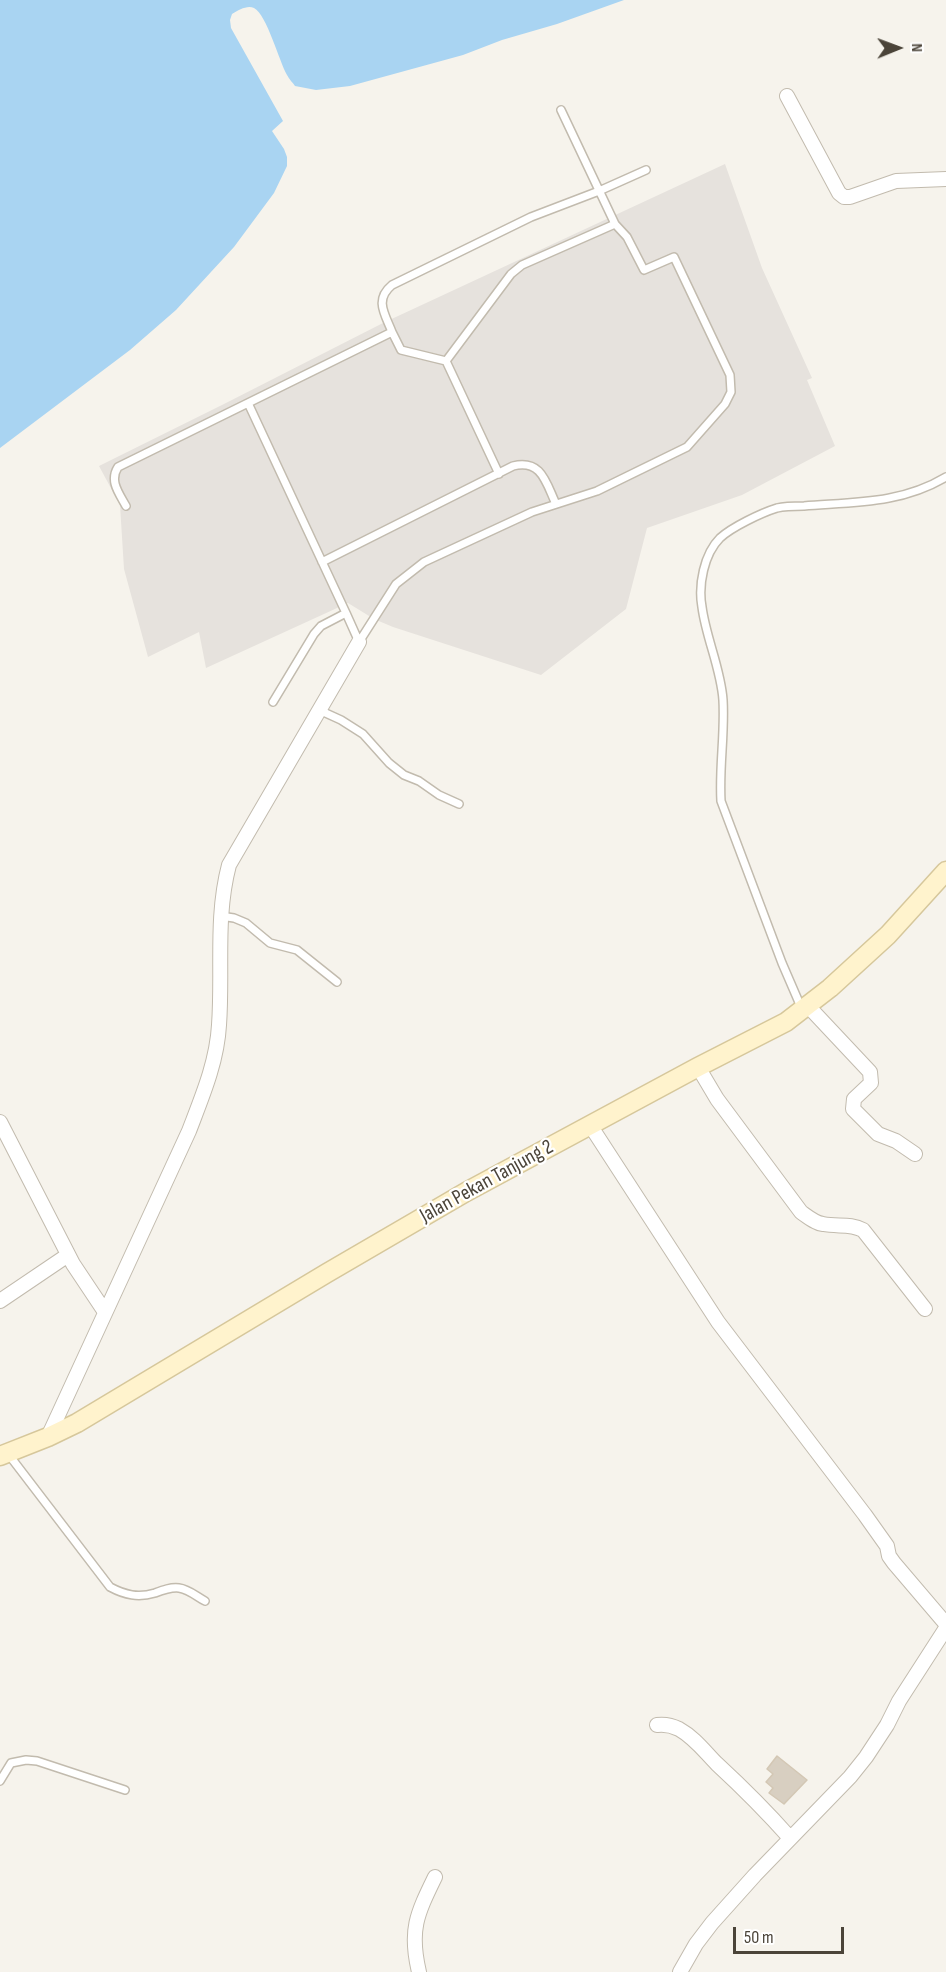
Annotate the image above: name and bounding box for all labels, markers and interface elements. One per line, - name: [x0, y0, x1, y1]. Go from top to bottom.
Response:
- north arrow: [868, 18, 928, 78]
- text: N: [907, 43, 926, 52]
- street label: Jalan Pekan Tanjung 2: [416, 1135, 558, 1229]
- scale bar: [736, 1915, 847, 1953]
- text: 50 m: [744, 1927, 774, 1948]

